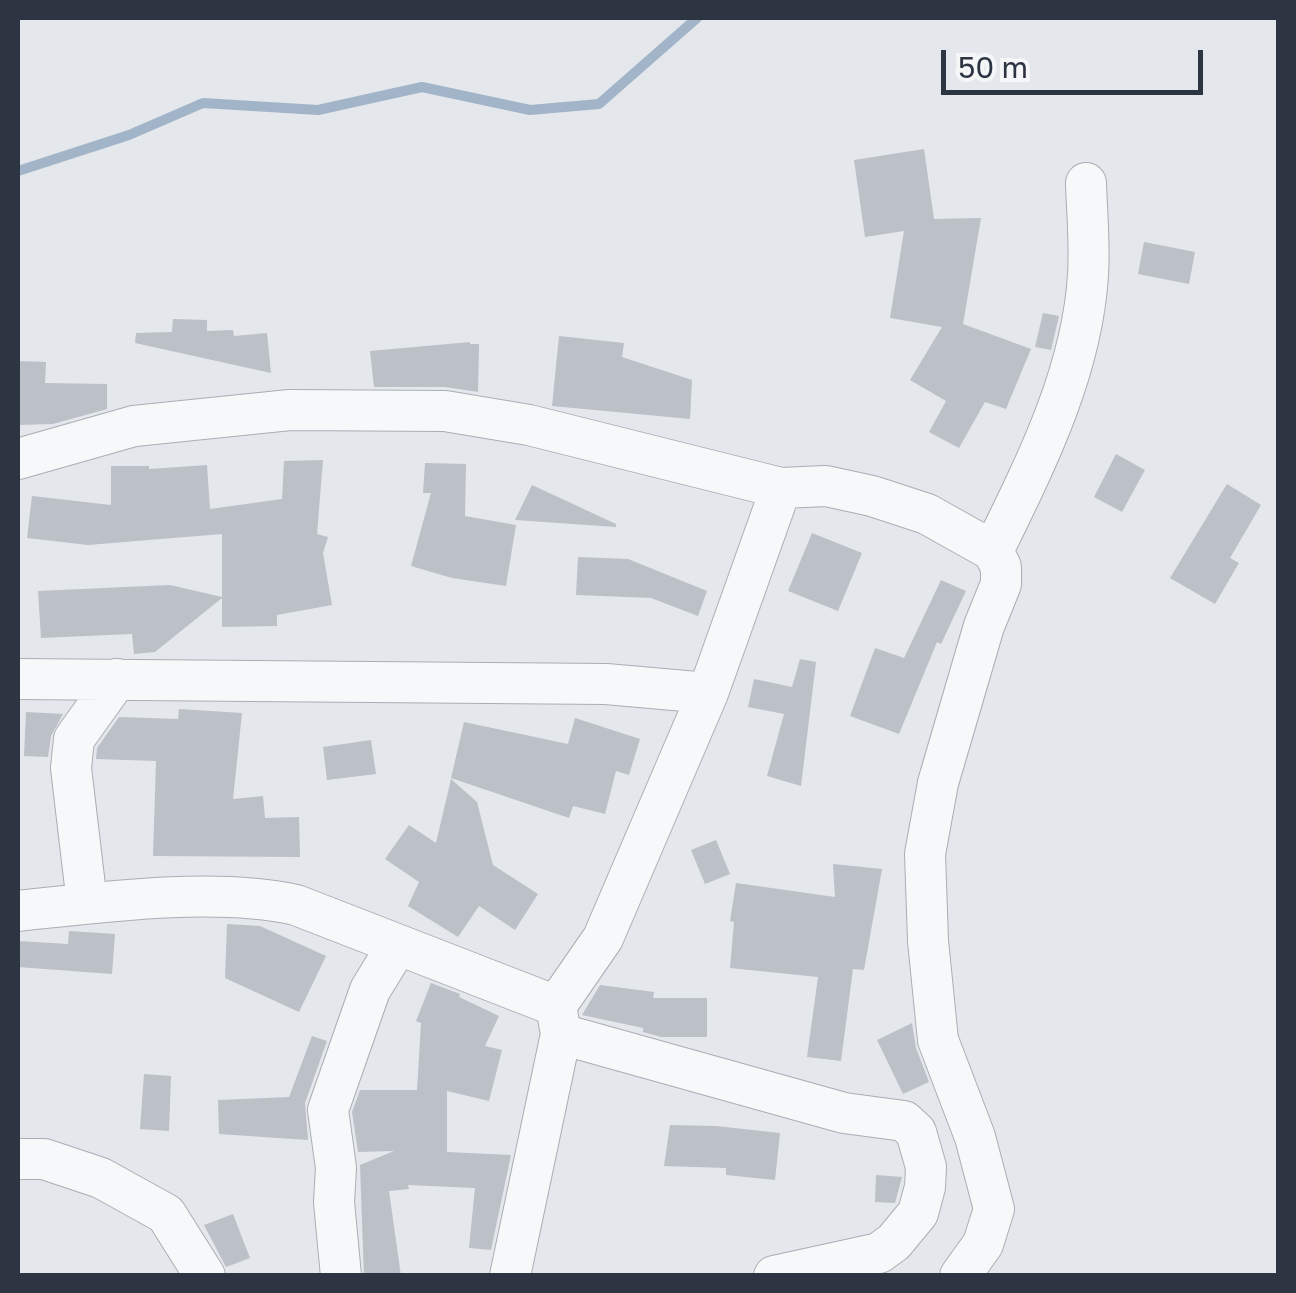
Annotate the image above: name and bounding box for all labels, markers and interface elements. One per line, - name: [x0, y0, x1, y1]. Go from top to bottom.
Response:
- scale bar: [946, 30, 1208, 92]
- text: 50 m: [958, 49, 1028, 85]

